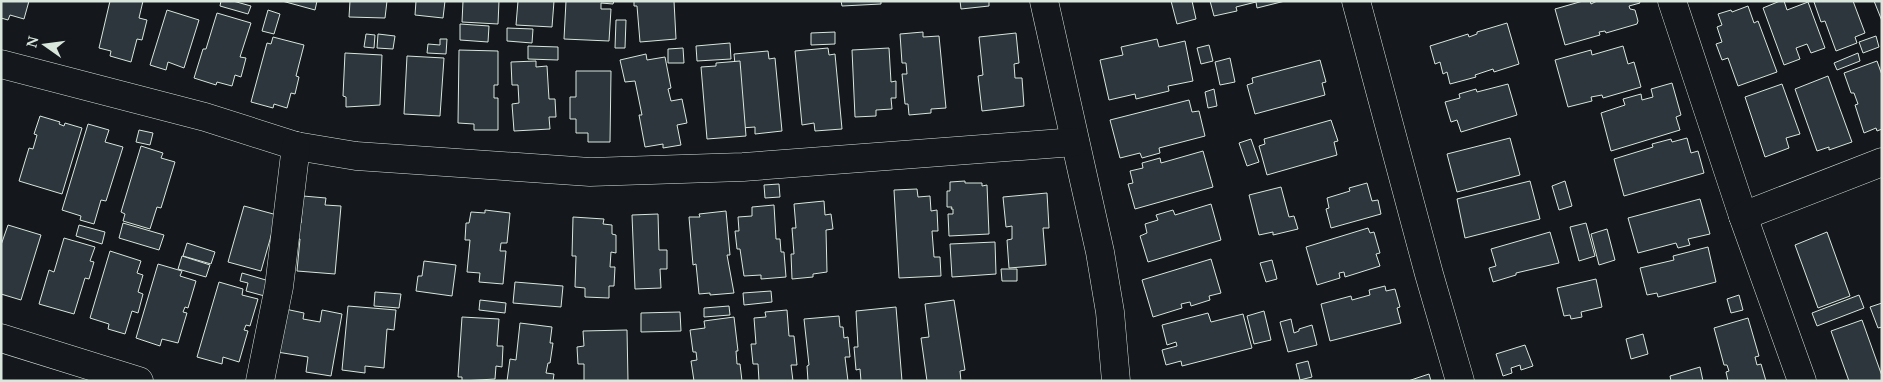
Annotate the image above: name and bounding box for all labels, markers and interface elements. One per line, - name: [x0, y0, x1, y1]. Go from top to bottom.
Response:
- north arrow: [20, 20, 70, 70]
- text: N: [21, 34, 42, 49]

